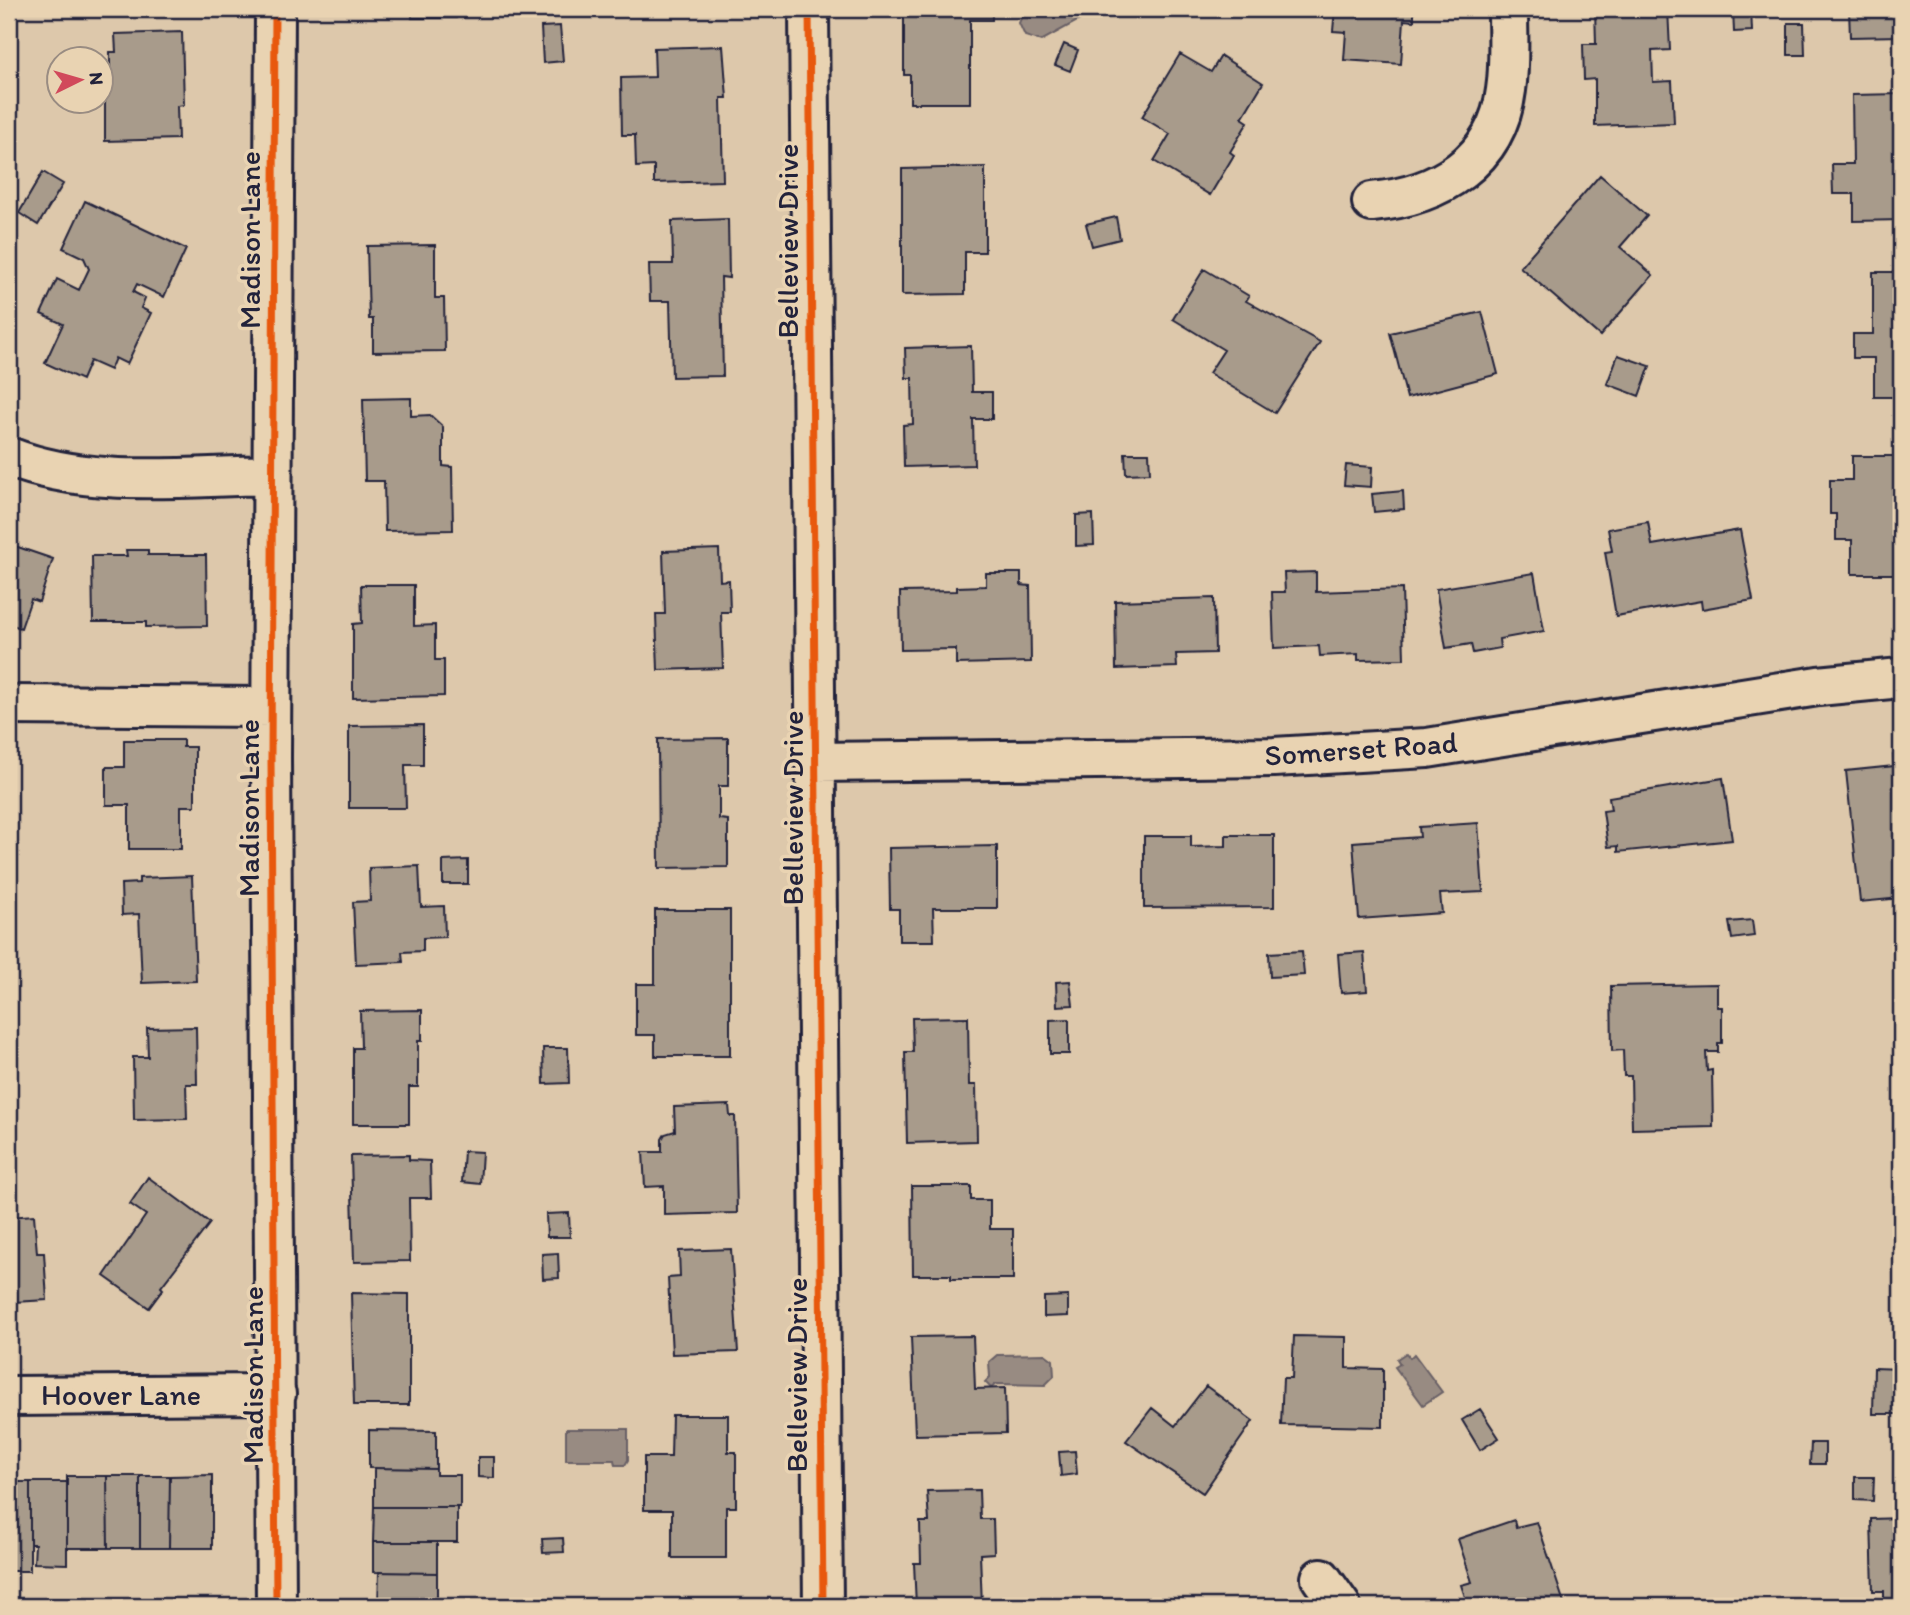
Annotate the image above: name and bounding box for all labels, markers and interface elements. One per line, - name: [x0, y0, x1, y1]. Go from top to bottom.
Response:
- north arrow: [46, 46, 116, 116]
- text: N: [84, 71, 108, 86]
- street label: Belleview Drive: [769, 143, 806, 339]
- street label: Madison Lane: [231, 151, 268, 329]
- street label: Belleview Drive: [774, 710, 811, 906]
- street label: Madison Lane: [230, 719, 267, 897]
- street label: Somerset Road: [1263, 723, 1459, 774]
- street label: Belleview Drive: [778, 1277, 815, 1473]
- street label: Madison Lane: [234, 1286, 271, 1464]
- street label: Hoover Lane: [41, 1376, 201, 1413]

